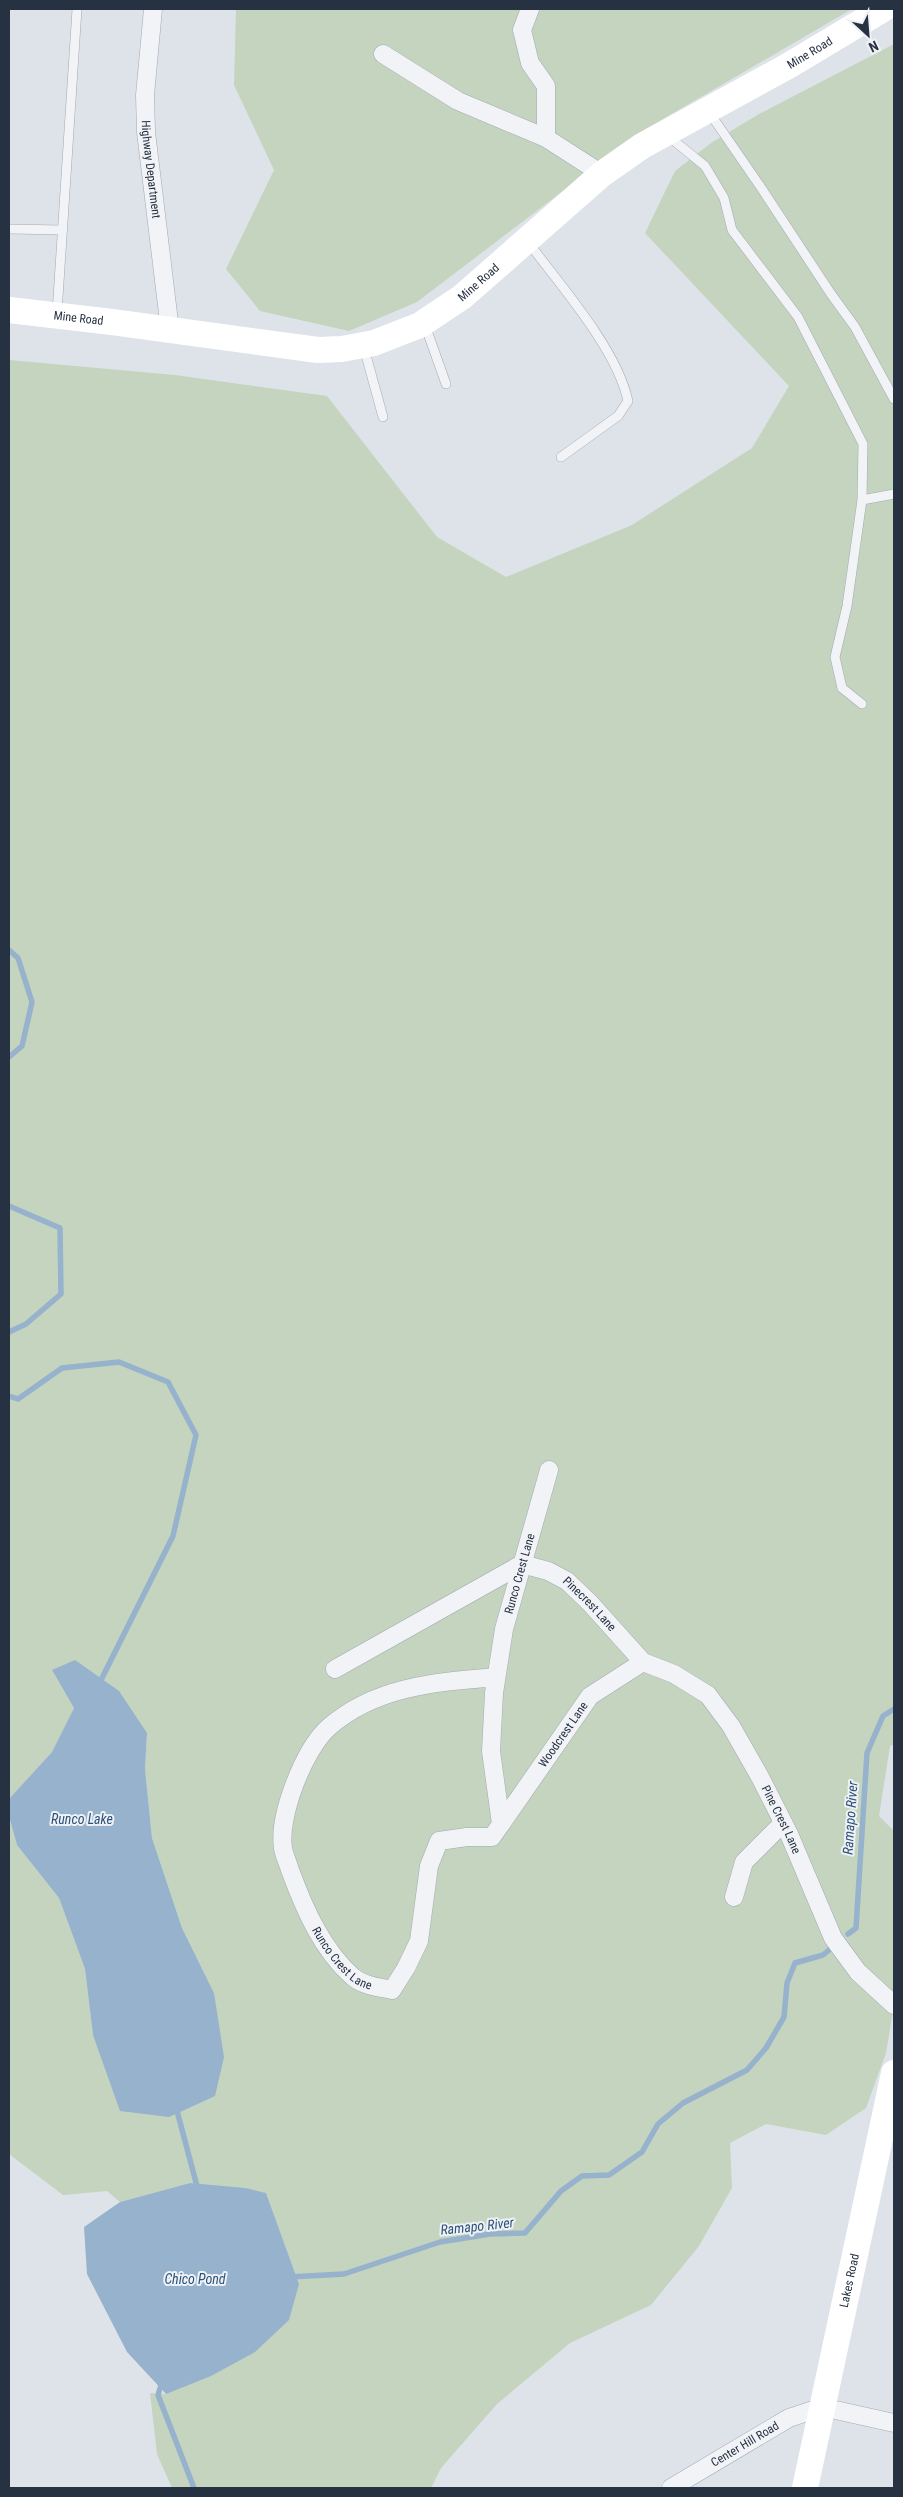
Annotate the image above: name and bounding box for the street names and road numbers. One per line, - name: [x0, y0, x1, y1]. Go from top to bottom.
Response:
- street label: Mine Road: [785, 34, 835, 72]
- street label: Highway Department: [139, 120, 163, 220]
- street label: Mine Road: [455, 261, 502, 304]
- street label: Mine Road: [53, 308, 104, 328]
- street label: Runco Crest Lane: [502, 1532, 538, 1616]
- street label: Pinecrest Lane: [560, 1574, 619, 1634]
- street label: Woodcrest Lane: [536, 1699, 591, 1770]
- street label: Pine Crest Lane: [758, 1783, 804, 1856]
- street label: Runco Crest Lane: [309, 1924, 374, 1993]
- street label: Lakes Road: [837, 2252, 862, 2309]
- street label: Center Hill Road: [709, 2419, 781, 2470]

